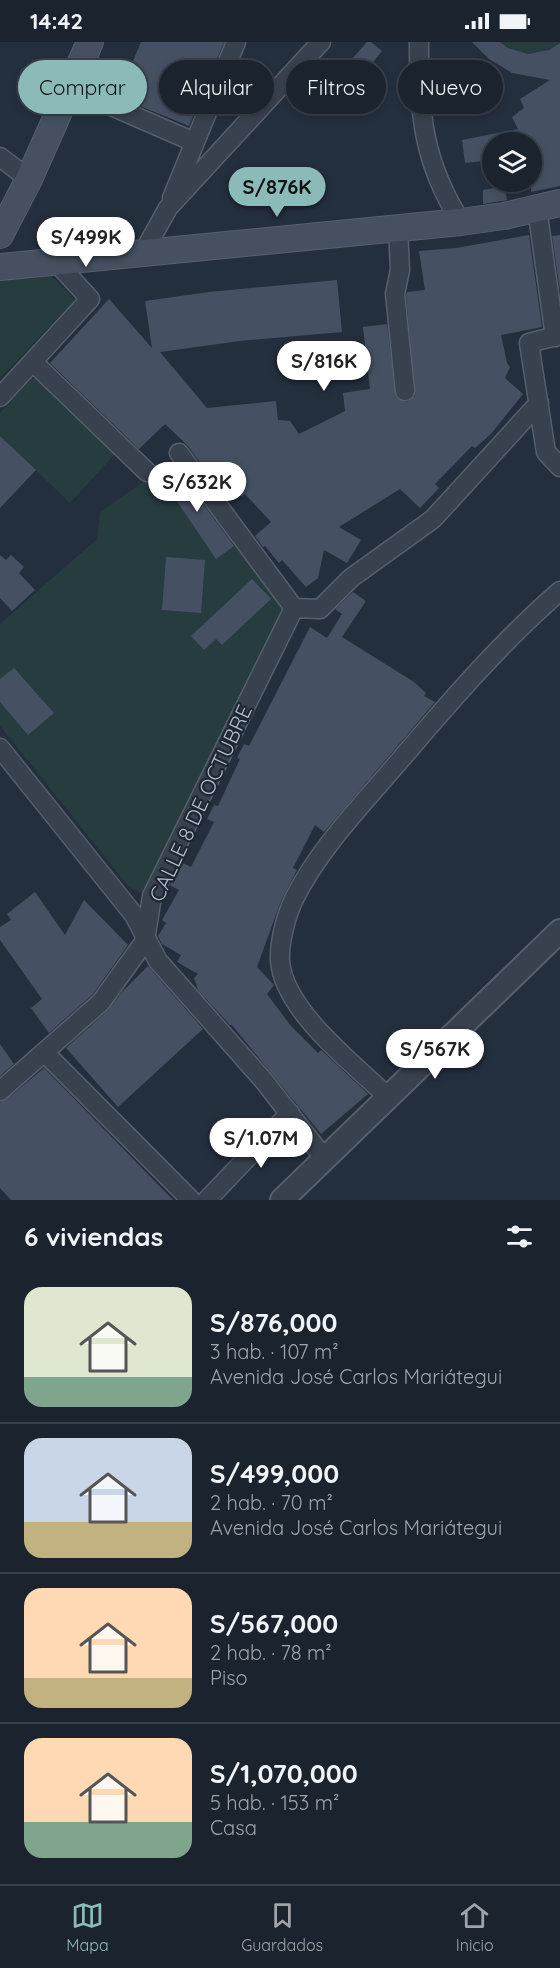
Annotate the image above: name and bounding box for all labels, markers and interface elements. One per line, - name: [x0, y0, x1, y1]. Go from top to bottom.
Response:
- text: 14:42: [30, 7, 83, 35]
- chip: Comprar: [18, 60, 147, 114]
- chip: Alquilar: [159, 60, 274, 114]
- chip: Filtros: [286, 60, 386, 114]
- chip: Nuevo: [398, 60, 503, 114]
- map controls: [482, 132, 542, 192]
- button: layers: [482, 132, 542, 192]
- pin: S/876K: [228, 167, 326, 218]
- text: S/876K: [243, 174, 311, 199]
- pin: S/499K: [37, 217, 135, 268]
- text: S/499K: [51, 224, 121, 249]
- pin: S/816K: [275, 341, 373, 392]
- text: S/816K: [291, 348, 357, 373]
- pin: S/632K: [148, 462, 246, 513]
- text: S/632K: [162, 469, 232, 494]
- street label: CALLE 8 DE OCTUBRE: [143, 700, 257, 906]
- pin: S/567K: [386, 1029, 484, 1080]
- text: S/567K: [400, 1036, 470, 1061]
- pin: S/1.07M: [206, 1118, 316, 1169]
- text: S/1.07M: [224, 1125, 298, 1150]
- text: 6 viviendas: [24, 1220, 163, 1253]
- icon: filters: [503, 1220, 536, 1253]
- text: S/876,000: [210, 1306, 337, 1339]
- icon: home: [72, 1311, 144, 1383]
- text: 3 hab. · 107 m²: [210, 1339, 338, 1364]
- text: Avenida José Carlos Mariátegui: [210, 1364, 502, 1389]
- text: S/499,000: [210, 1457, 339, 1490]
- icon: home: [72, 1462, 144, 1534]
- text: 2 hab. · 70 m²: [210, 1490, 333, 1515]
- text: Avenida José Carlos Mariátegui: [210, 1515, 502, 1540]
- text: S/567,000: [210, 1607, 338, 1640]
- icon: home: [72, 1612, 144, 1684]
- text: 2 hab. · 78 m²: [210, 1640, 332, 1665]
- text: Piso: [210, 1665, 248, 1690]
- text: S/1,070,000: [210, 1757, 358, 1790]
- icon: home: [72, 1762, 144, 1834]
- text: 5 hab. · 153 m²: [210, 1790, 339, 1815]
- text: Casa: [210, 1815, 257, 1840]
- tab: Mapa: [66, 1899, 109, 1955]
- tab: Guardados: [241, 1899, 323, 1955]
- tab: Inicio: [456, 1899, 494, 1955]

